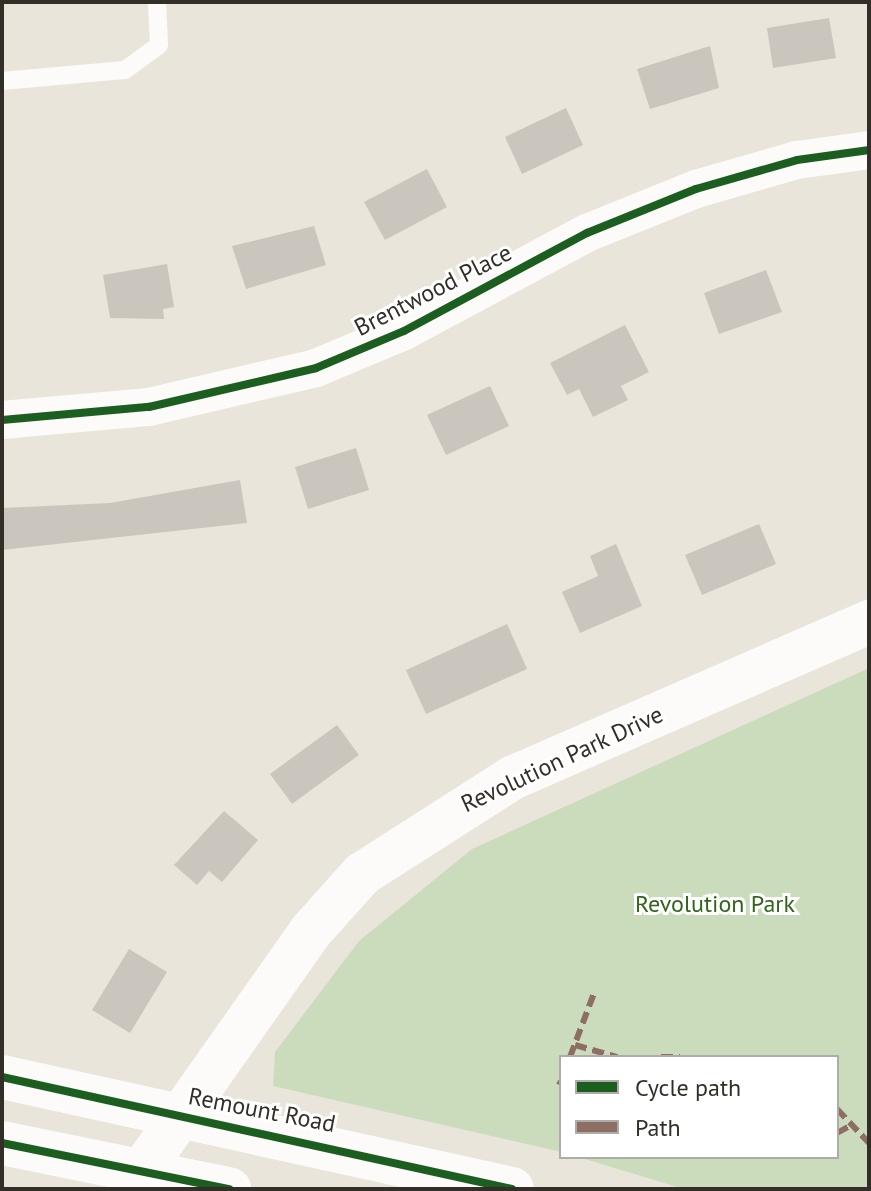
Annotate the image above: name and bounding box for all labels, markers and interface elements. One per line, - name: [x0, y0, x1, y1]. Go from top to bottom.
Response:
- street label: Brentwood Place: [349, 238, 517, 342]
- street label: Revolution Park Drive: [456, 699, 668, 819]
- park label: Revolution Park: [635, 890, 795, 918]
- legend: [559, 1055, 839, 1159]
- text: Cycle path: [635, 1072, 741, 1103]
- street label: Remount Road: [186, 1082, 338, 1138]
- text: Path: [635, 1112, 681, 1143]

